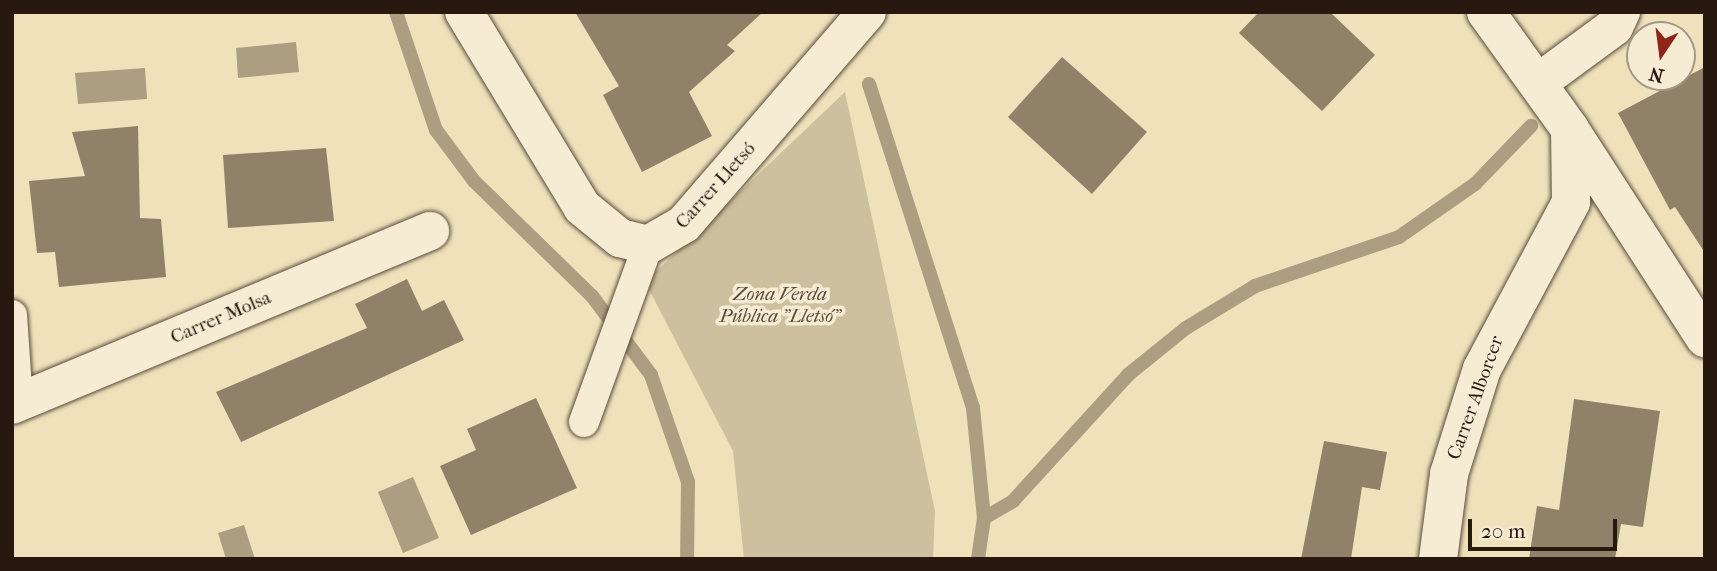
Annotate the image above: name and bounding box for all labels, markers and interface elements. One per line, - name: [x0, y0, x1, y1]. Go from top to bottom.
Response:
- north arrow: [1626, 21, 1696, 91]
- text: N: [1647, 62, 1666, 87]
- street label: Carrer Lletsó: [671, 138, 761, 234]
- park label: Zona Verda Pública "Lletsó": [720, 284, 840, 328]
- street label: Carrer Molsa: [167, 287, 275, 349]
- street label: Carrer Alborcer: [1443, 333, 1509, 463]
- scale bar: [1472, 504, 1621, 548]
- text: 20 m: [1481, 519, 1525, 543]

